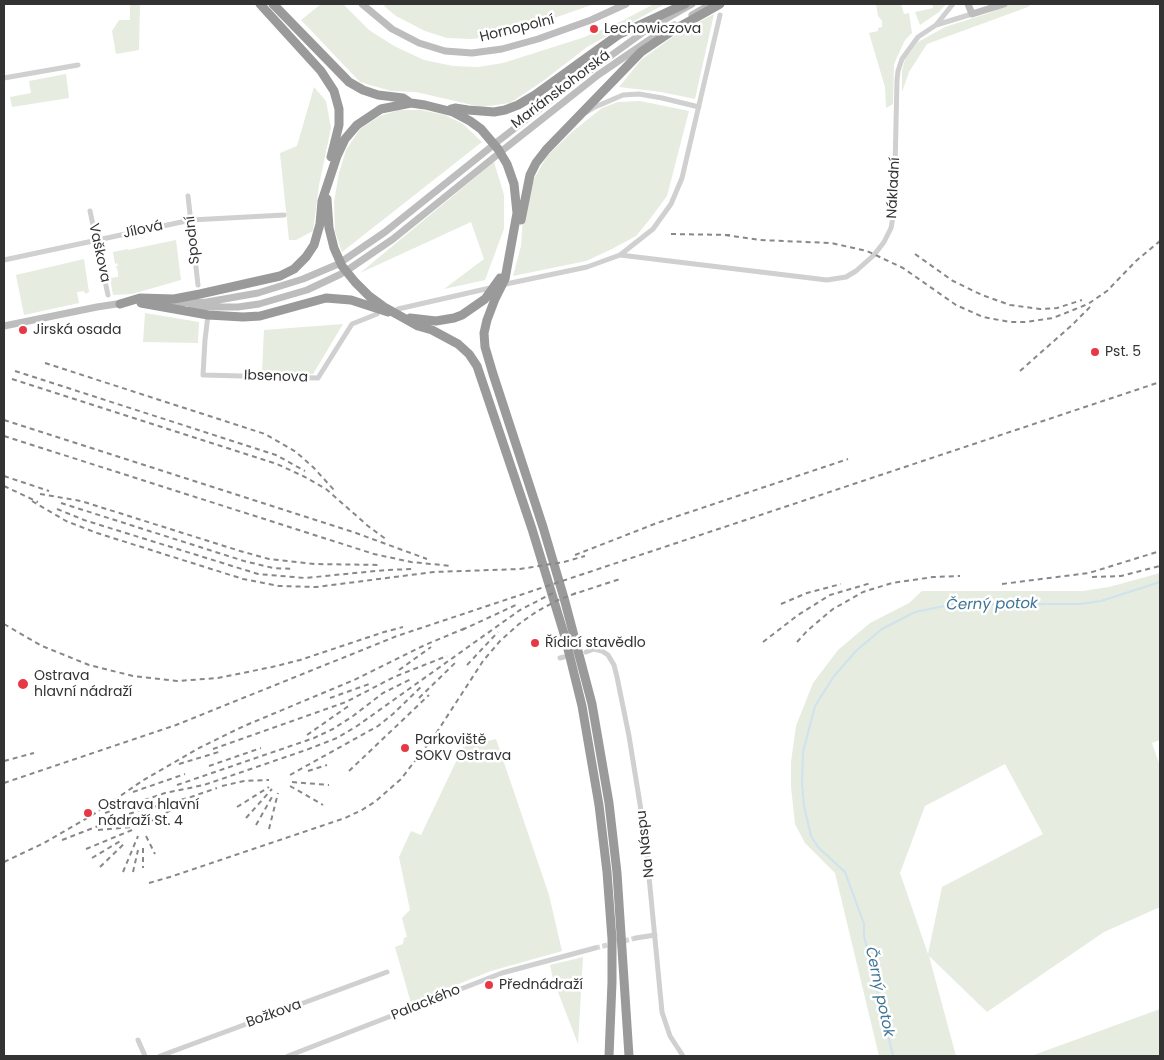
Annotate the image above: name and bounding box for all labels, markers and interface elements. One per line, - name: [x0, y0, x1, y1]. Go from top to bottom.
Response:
- street label: Hornopolní: [478, 12, 556, 46]
- place label: Lechowiczova: [604, 21, 701, 37]
- marker: Lechowiczova: [588, 23, 600, 35]
- street label: Mariánskohorská: [508, 47, 614, 133]
- street label: Nákladní: [884, 157, 904, 219]
- street label: Spodní: [182, 215, 204, 265]
- street label: Jílová: [121, 218, 165, 242]
- street label: Vaškova: [85, 222, 113, 284]
- place label: Jirská osada: [33, 322, 121, 338]
- marker: Jirská osada: [17, 324, 29, 336]
- place label: Pst. 5: [1105, 344, 1141, 360]
- marker: Pst. 5: [1089, 346, 1101, 358]
- street label: Ibsenova: [244, 367, 308, 387]
- water label: Černý potok: [946, 595, 1038, 615]
- place label: Řídicí stavědlo: [545, 635, 646, 651]
- marker: Řídicí stavědlo: [529, 637, 541, 649]
- place label: Ostrava hlavní nádraží: [34, 668, 132, 700]
- marker: Ostrava hlavní nádraží: [16, 677, 30, 691]
- place label: Parkoviště SOKV Ostrava: [415, 732, 511, 764]
- marker: Parkoviště SOKV Ostrava: [399, 742, 411, 754]
- place label: Ostrava hlavní nádraží St. 4: [98, 797, 199, 830]
- marker: Ostrava hlavní nádraží St. 4: [82, 807, 94, 819]
- street label: Na Náspu: [634, 809, 658, 879]
- water label: Černý potok: [861, 945, 897, 1039]
- place label: Přednádraží: [499, 977, 583, 993]
- marker: Přednádraží: [483, 979, 495, 991]
- street label: Palackého: [389, 982, 463, 1024]
- street label: Božkova: [244, 996, 304, 1032]

